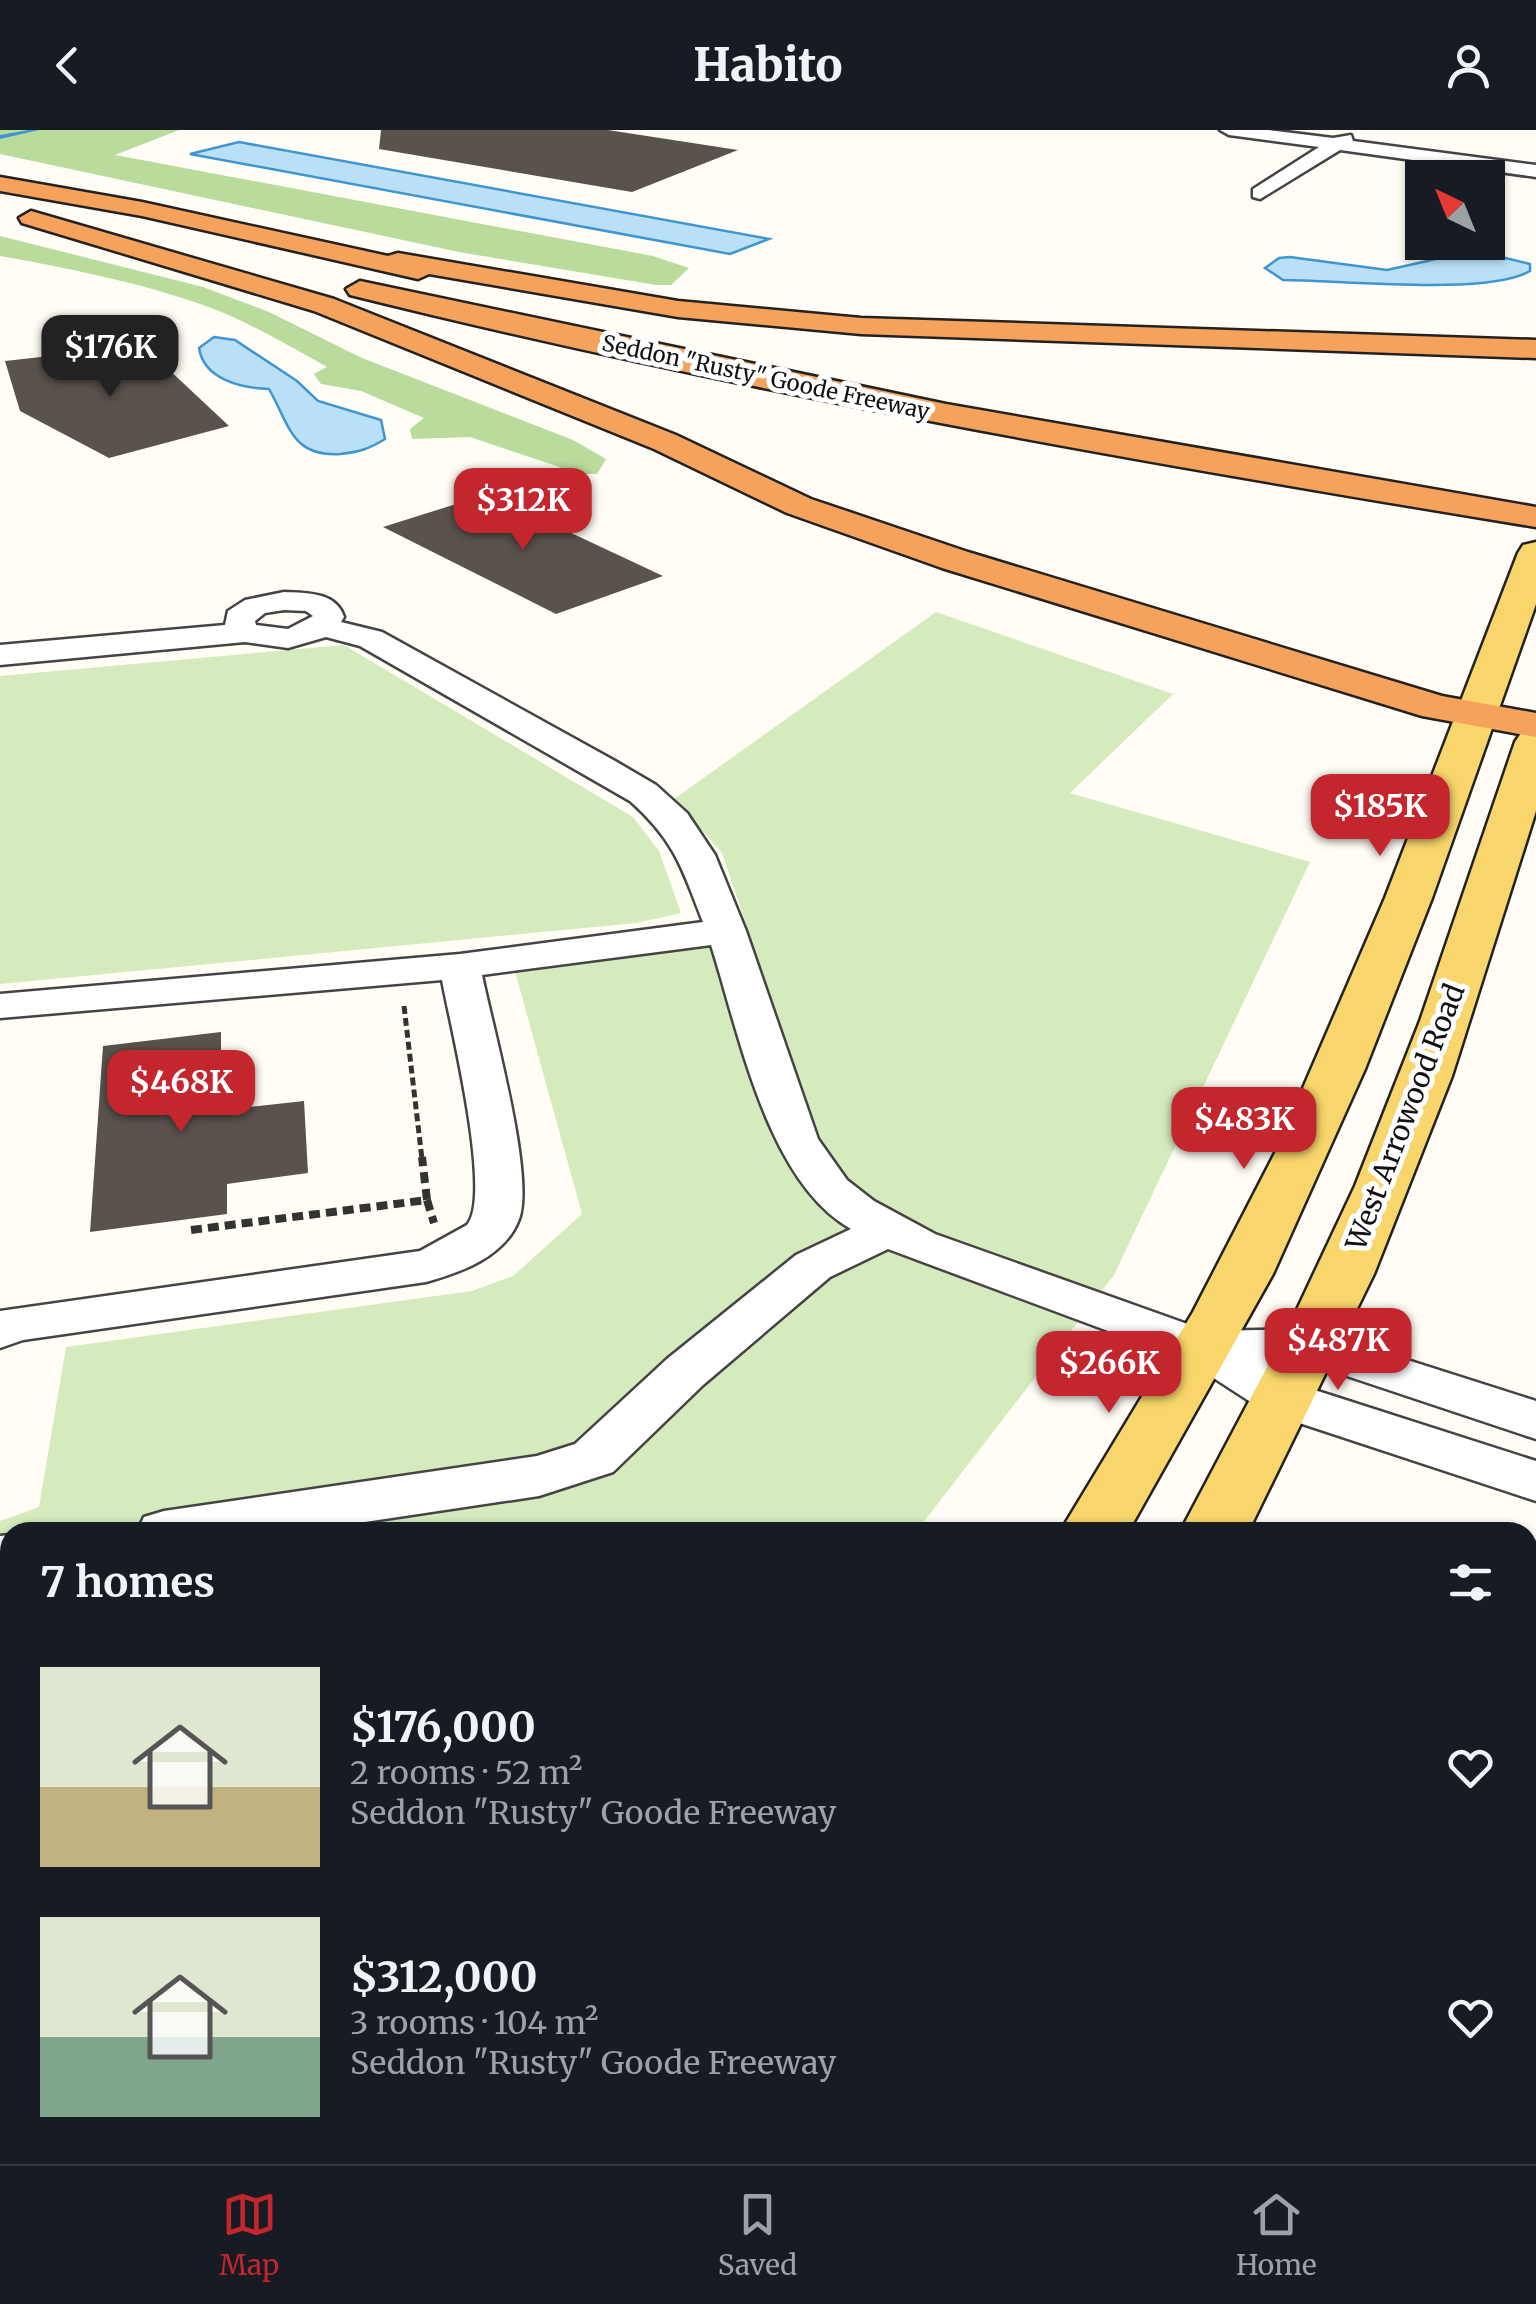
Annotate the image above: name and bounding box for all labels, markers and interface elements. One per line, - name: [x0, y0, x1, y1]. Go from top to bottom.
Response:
- text: Habito: [693, 37, 843, 93]
- icon: back: [40, 38, 95, 93]
- icon: person: [1441, 38, 1496, 93]
- north arrow: [1405, 160, 1505, 260]
- map controls: [1405, 160, 1505, 260]
- pin: $176K: [40, 315, 180, 400]
- text: $176K: [63, 327, 157, 367]
- street label: Seddon "Rusty" Goode Freeway: [600, 329, 933, 425]
- pin: $312K: [453, 468, 593, 553]
- text: $312K: [476, 480, 570, 520]
- pin: $185K: [1310, 774, 1450, 859]
- text: $185K: [1333, 786, 1427, 826]
- street label: West Arrowood Road: [1337, 979, 1472, 1256]
- pin: $468K: [111, 1050, 251, 1135]
- text: $468K: [129, 1062, 233, 1102]
- pin: $483K: [1174, 1087, 1314, 1172]
- text: $483K: [1193, 1099, 1295, 1139]
- pin: $487K: [1268, 1308, 1408, 1393]
- text: $487K: [1287, 1320, 1389, 1360]
- pin: $266K: [1039, 1331, 1179, 1416]
- text: $266K: [1058, 1343, 1160, 1383]
- icon: filters: [1443, 1555, 1498, 1610]
- text: 7 homes: [40, 1556, 215, 1608]
- text: $176,000: [350, 1701, 536, 1753]
- icon: home: [120, 1707, 240, 1827]
- icon: heart: [1443, 1740, 1498, 1795]
- text: 2 rooms · 52 m²: [350, 1753, 582, 1793]
- text: Seddon "Rusty" Goode Freeway: [350, 1793, 836, 1833]
- text: $312,000: [350, 1951, 537, 2003]
- icon: home: [120, 1957, 240, 2077]
- icon: heart: [1443, 1990, 1498, 2045]
- text: 3 rooms · 104 m²: [350, 2003, 598, 2043]
- text: Seddon "Rusty" Goode Freeway: [350, 2043, 836, 2083]
- tab: Map: [219, 2187, 279, 2283]
- tab: Saved: [718, 2187, 797, 2283]
- tab: Home: [1236, 2187, 1317, 2283]

